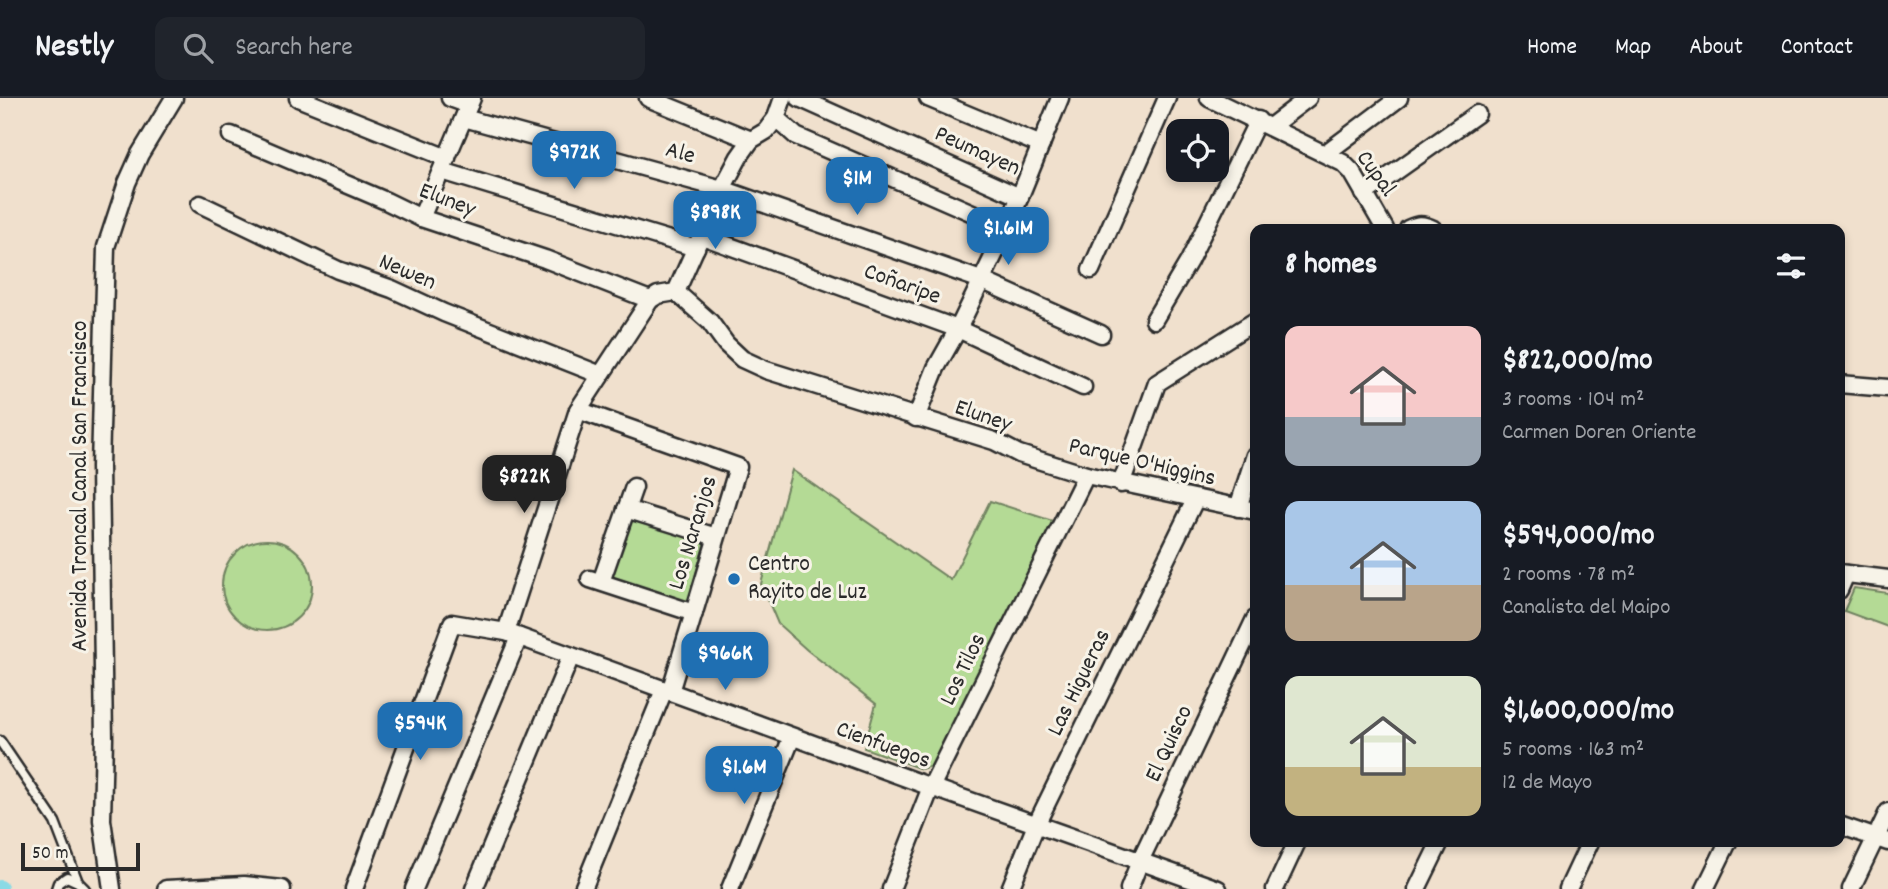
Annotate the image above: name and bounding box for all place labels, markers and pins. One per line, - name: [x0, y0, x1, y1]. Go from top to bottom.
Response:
- pin: $972K: [525, 132, 623, 191]
- pin: $1M: [823, 158, 891, 217]
- pin: $898K: [666, 192, 764, 251]
- pin: $1.61M: [951, 208, 1065, 267]
- pin: $822K: [475, 456, 573, 515]
- place label: Centro Rayito de Luz: [748, 548, 867, 610]
- marker: Centro Rayito de Luz: [726, 571, 742, 587]
- pin: $966K: [676, 632, 774, 692]
- pin: $594K: [371, 702, 469, 762]
- pin: $1.6M: [695, 746, 793, 806]

